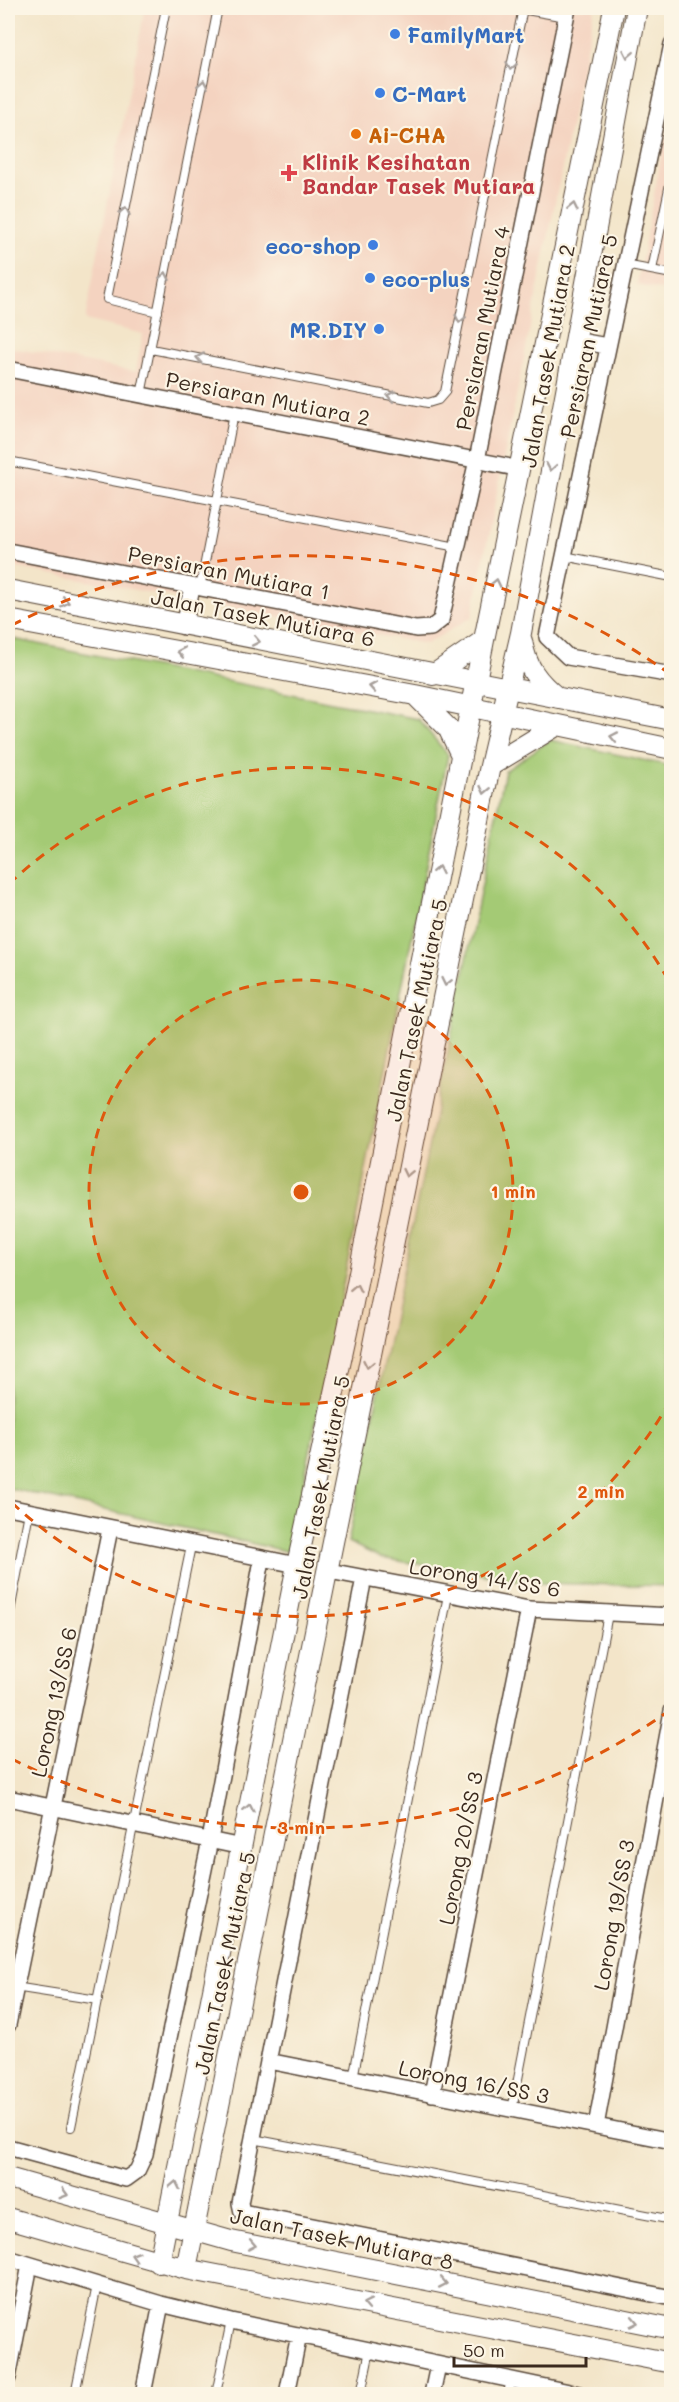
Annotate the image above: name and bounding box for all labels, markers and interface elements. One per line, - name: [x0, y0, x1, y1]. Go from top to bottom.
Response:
- place label: FamilyMart: [407, 21, 524, 49]
- marker: FamilyMart: [388, 27, 402, 41]
- one-way arrow: [622, 48, 635, 58]
- one-way arrow: [506, 61, 519, 71]
- one-way arrow: [196, 80, 209, 90]
- place label: C-Mart: [392, 80, 467, 107]
- marker: C-Mart: [373, 86, 387, 100]
- place label: Ai-CHA: [368, 121, 446, 148]
- marker: Ai-CHA: [349, 127, 363, 141]
- place label: Klinik Kesihatan Bandar Tasek Mutiara: [302, 148, 535, 199]
- marker: Klinik Kesihatan Bandar Tasek Mutiara: [280, 164, 298, 182]
- one-way arrow: [566, 202, 579, 212]
- one-way arrow: [118, 206, 131, 216]
- street label: Persiaran Mutiara 4: [449, 223, 515, 433]
- place label: eco-shop: [266, 232, 361, 259]
- street label: Persiaran Mutiara 5: [553, 232, 623, 440]
- marker: eco-shop: [366, 238, 380, 252]
- street label: Jalan Tasek Mutiara 2: [514, 242, 580, 470]
- place label: eco-plus: [382, 265, 470, 292]
- one-way arrow: [158, 271, 171, 281]
- marker: eco-plus: [363, 271, 377, 285]
- one-way arrow: [454, 314, 467, 324]
- place label: MR.DIY: [289, 316, 367, 343]
- marker: MR.DIY: [372, 322, 386, 336]
- one-way arrow: [195, 352, 205, 365]
- street label: Persiaran Mutiara 2: [164, 365, 372, 431]
- one-way arrow: [386, 390, 396, 403]
- one-way arrow: [545, 462, 558, 472]
- street label: Persiaran Mutiara 1: [126, 539, 332, 605]
- one-way arrow: [489, 578, 502, 588]
- street label: Jalan Tasek Mutiara 6: [149, 582, 377, 652]
- one-way arrow: [59, 595, 69, 608]
- one-way arrow: [251, 634, 261, 647]
- one-way arrow: [177, 646, 187, 659]
- one-way arrow: [369, 682, 378, 694]
- one-way arrow: [609, 731, 619, 744]
- one-way arrow: [479, 785, 492, 795]
- one-way arrow: [431, 865, 444, 875]
- street label: Jalan Tasek Mutiara 5: [379, 896, 453, 1124]
- one-way arrow: [440, 976, 453, 986]
- one-way arrow: [401, 1167, 414, 1177]
- text: 1 min: [490, 1179, 536, 1203]
- centre of rings: [291, 1182, 311, 1202]
- one-way arrow: [349, 1283, 362, 1293]
- one-way arrow: [362, 1358, 375, 1368]
- street label: Jalan Tasek Mutiara 5: [285, 1373, 355, 1601]
- text: 2 min: [577, 1479, 625, 1503]
- street label: Lorong 14/SS 6: [407, 1552, 563, 1602]
- street label: Lorong 13/SS 6: [24, 1624, 82, 1780]
- street label: Lorong 20/SS 3: [432, 1769, 488, 1927]
- one-way arrow: [242, 1803, 255, 1813]
- text: 3 min: [277, 1815, 325, 1839]
- street label: Lorong 19/SS 3: [586, 1838, 640, 1992]
- street label: Jalan Tasek Mutiara 5: [187, 1849, 261, 2077]
- street label: Lorong 16/SS 3: [396, 2053, 552, 2109]
- one-way arrow: [168, 2180, 181, 2190]
- one-way arrow: [59, 2186, 69, 2199]
- street label: Jalan Tasek Mutiara 8: [228, 2201, 456, 2275]
- one-way arrow: [247, 2238, 257, 2251]
- one-way arrow: [130, 2251, 141, 2263]
- one-way arrow: [438, 2276, 448, 2289]
- one-way arrow: [362, 2298, 372, 2311]
- one-way arrow: [629, 2315, 639, 2328]
- scale bar: [454, 2330, 586, 2368]
- text: 50 m: [463, 2338, 505, 2362]

